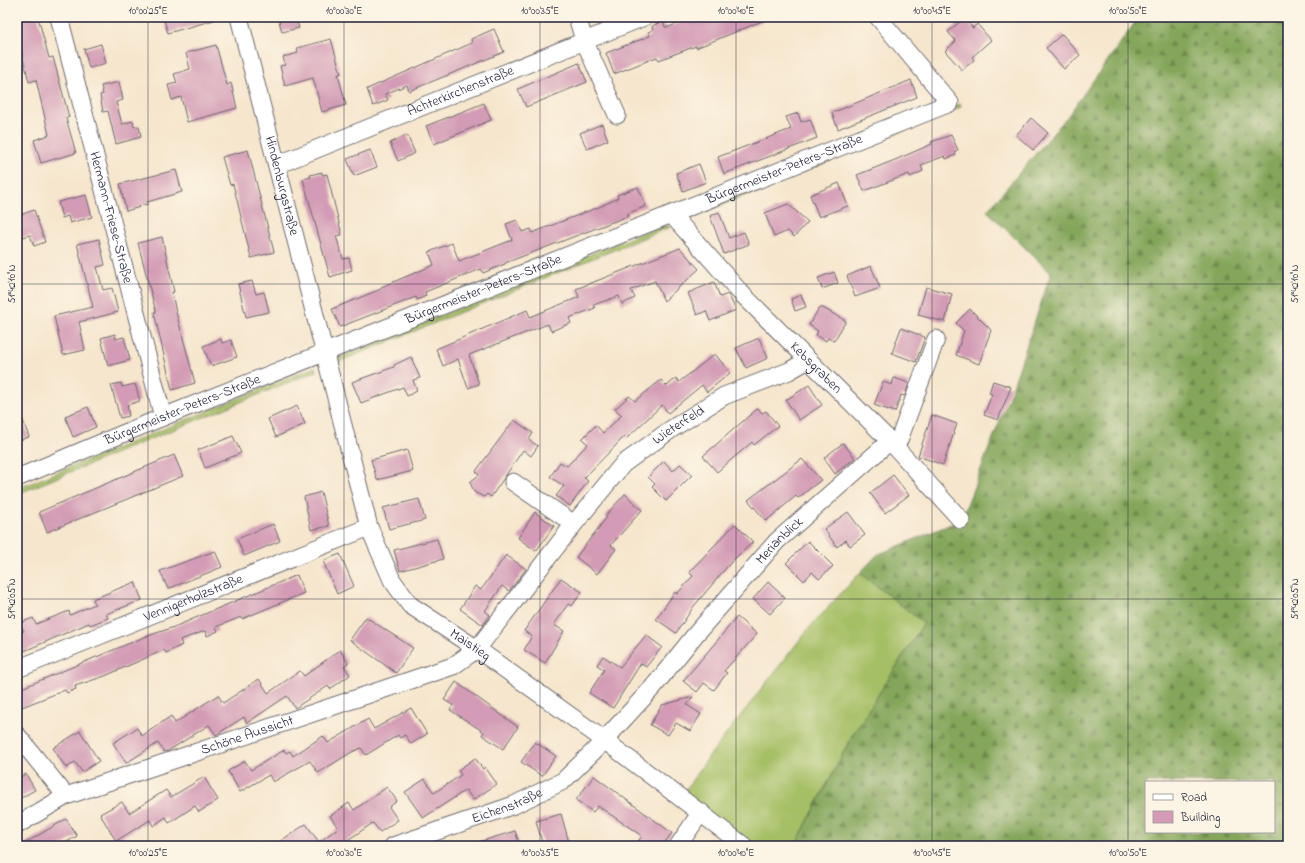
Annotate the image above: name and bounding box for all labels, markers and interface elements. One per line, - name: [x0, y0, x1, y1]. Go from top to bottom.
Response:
- text: 10°00'25"E: [129, 4, 167, 19]
- text: 10°00'30"E: [326, 4, 362, 19]
- text: 10°00'35"E: [521, 4, 559, 19]
- text: 10°00'40"E: [718, 4, 754, 19]
- text: 10°00'45"E: [913, 4, 951, 19]
- text: 10°00'50"E: [1109, 4, 1147, 19]
- street label: Achterkirchenstraße: [404, 60, 518, 122]
- street label: Bürgermeister-Peters-Straße: [702, 128, 866, 210]
- street label: Hindenburgstraße: [259, 134, 305, 238]
- street label: Hermann-Friese-Straße: [84, 149, 138, 286]
- street label: Bürgermeister-Peters-Straße: [401, 248, 565, 330]
- text: 51°42'10"N: [5, 265, 20, 303]
- text: 51°42'10"N: [1288, 265, 1303, 303]
- street label: Kebsgraben: [785, 337, 847, 399]
- street label: Bürgermeister-Peters-Straße: [100, 368, 264, 451]
- street label: Wieterfeld: [648, 400, 709, 450]
- street label: Merianblick: [750, 511, 809, 569]
- street label: Vennigerholzstraße: [140, 568, 247, 628]
- text: 51°42'05"N: [5, 578, 20, 619]
- text: 51°42'05"N: [1288, 578, 1303, 619]
- street label: Maistieg: [445, 623, 495, 667]
- street label: Schöne Aussicht: [198, 710, 297, 761]
- legend: [1145, 781, 1275, 833]
- street label: Eichenstraße: [469, 782, 547, 829]
- text: Road: [1181, 789, 1207, 807]
- text: Building: [1180, 809, 1220, 828]
- text: 10°00'25"E: [129, 846, 167, 861]
- text: 10°00'30"E: [326, 846, 362, 861]
- text: 10°00'35"E: [521, 846, 559, 861]
- text: 10°00'40"E: [718, 846, 754, 861]
- text: 10°00'45"E: [913, 846, 951, 861]
- text: 10°00'50"E: [1109, 846, 1147, 861]

